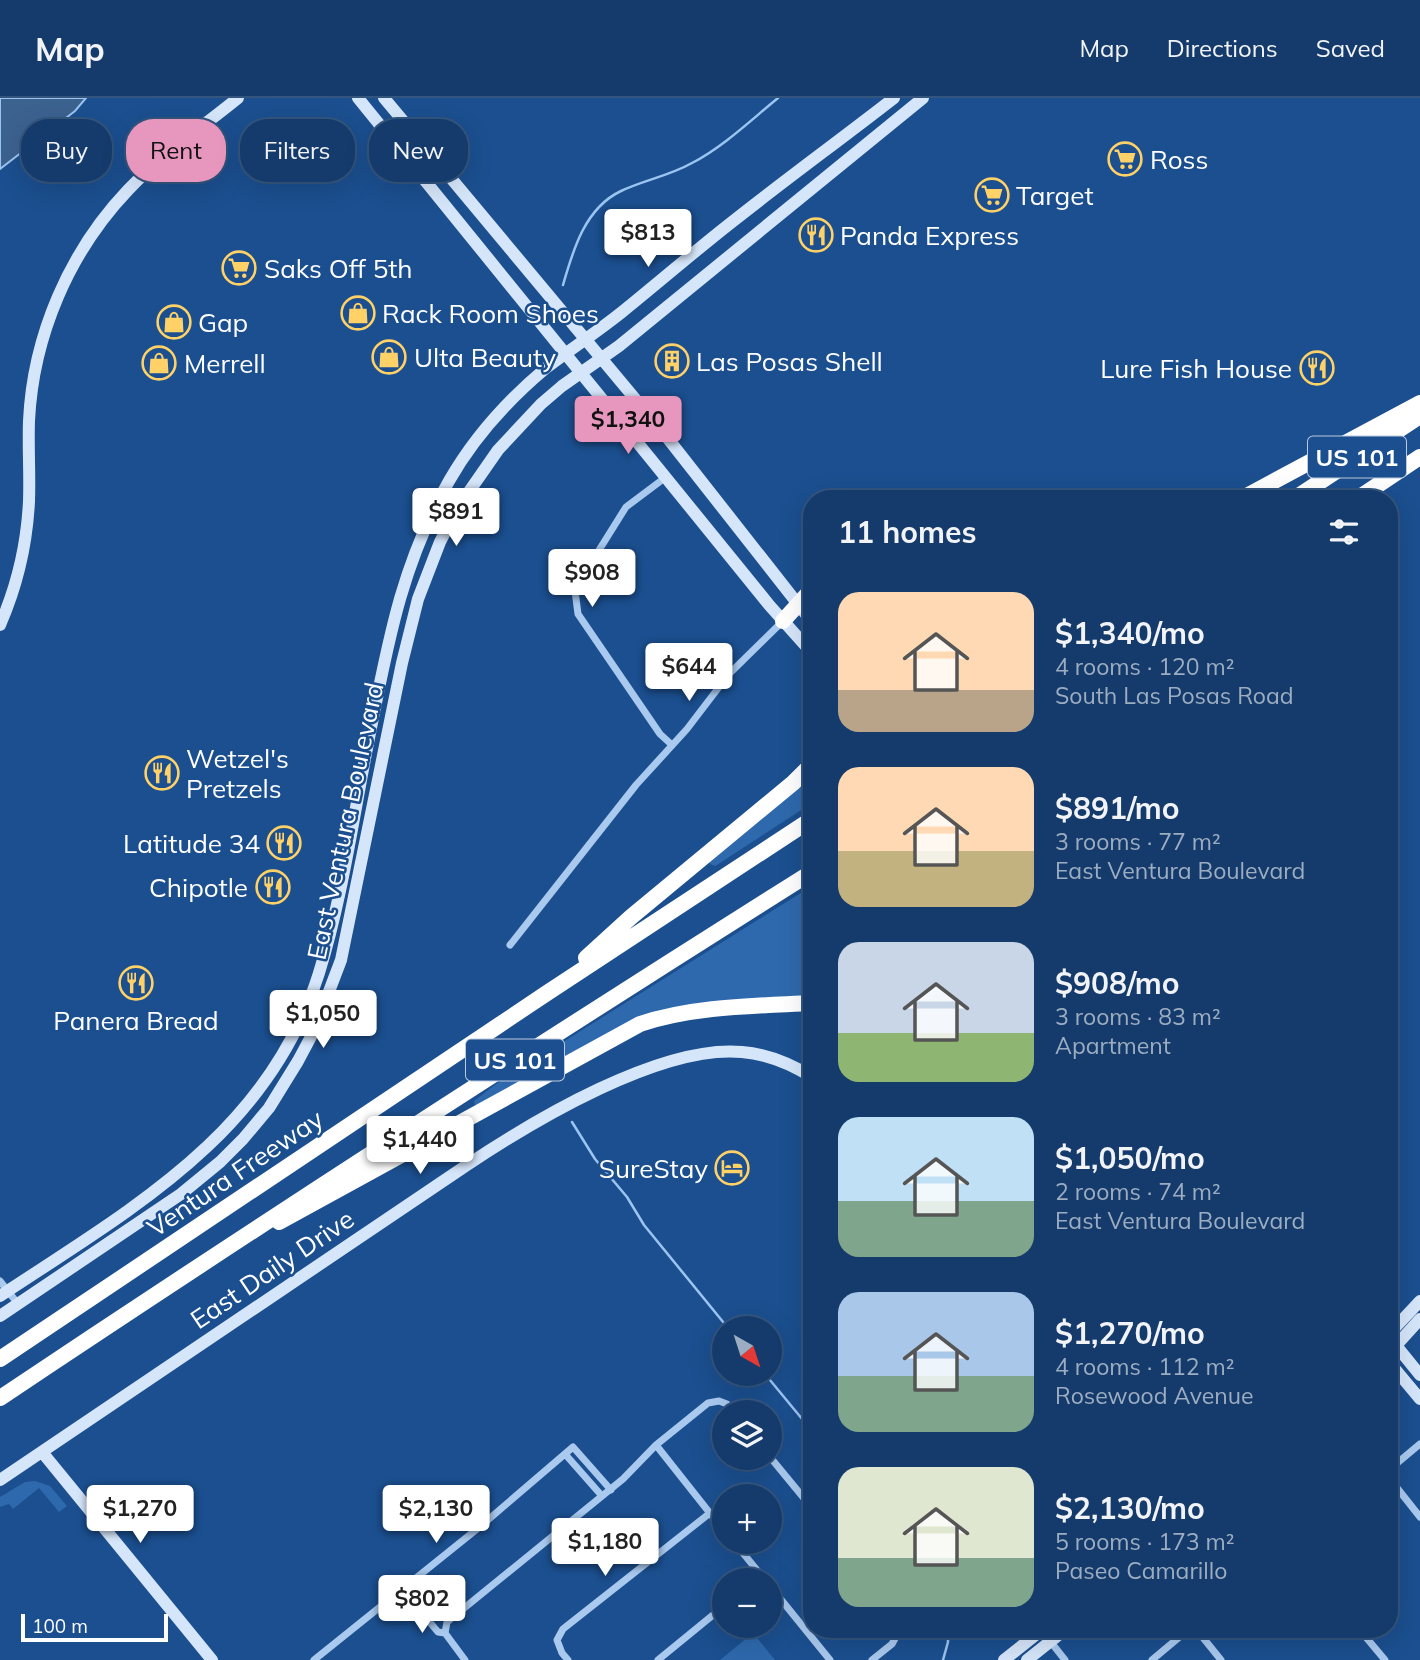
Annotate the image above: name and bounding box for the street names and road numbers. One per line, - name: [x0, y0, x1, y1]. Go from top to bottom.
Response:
- road number: US 101: [1308, 436, 1406, 478]
- street label: East Ventura Boulevard: [299, 679, 391, 963]
- road number: US 101: [466, 1040, 564, 1080]
- street label: Ventura Freeway: [141, 1102, 329, 1244]
- street label: East Daily Drive: [184, 1202, 360, 1336]

